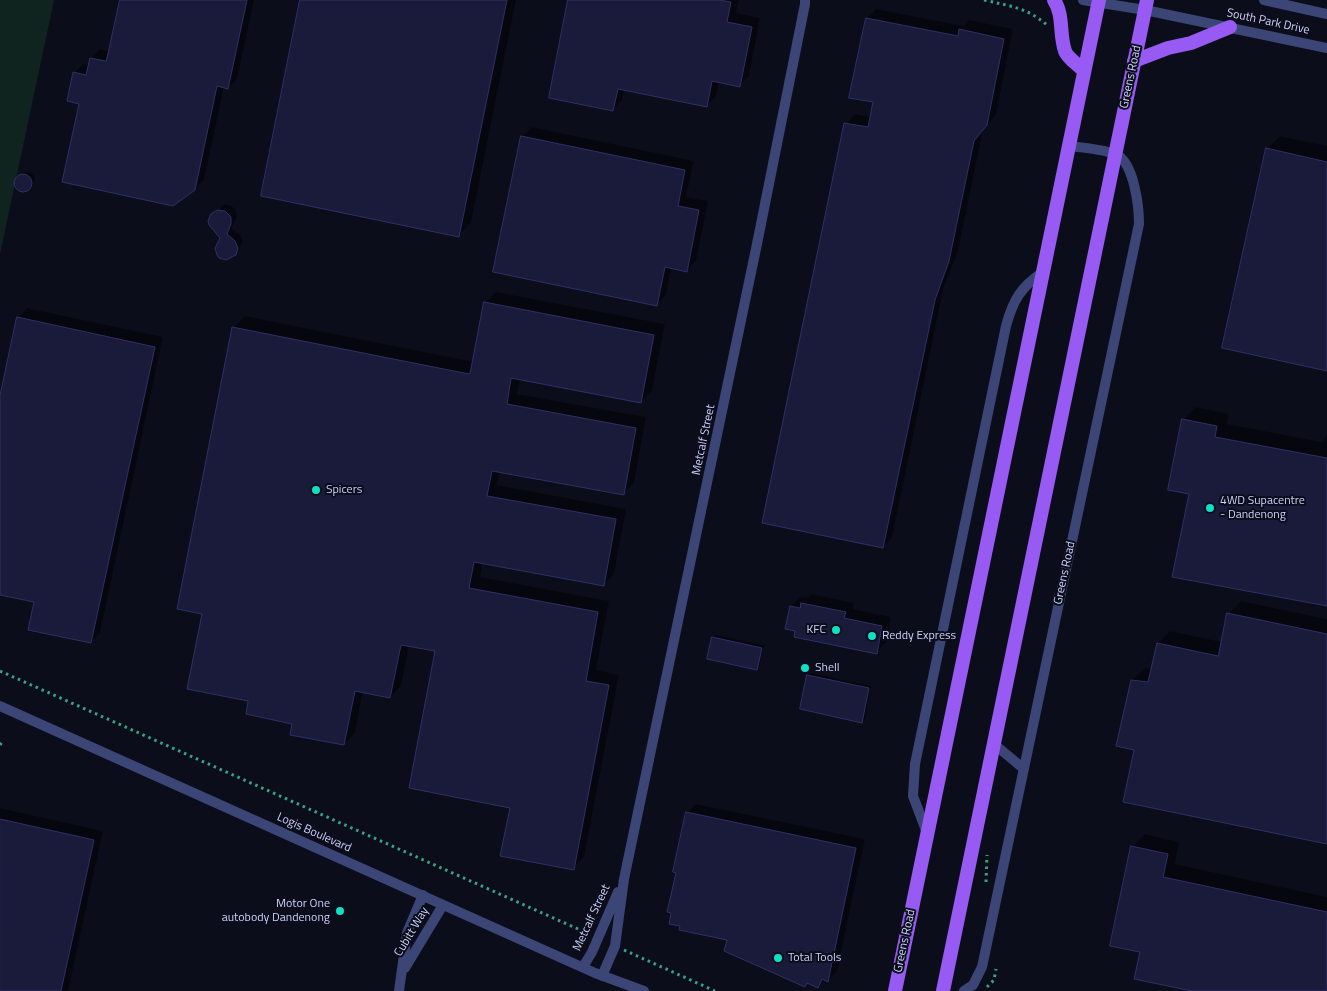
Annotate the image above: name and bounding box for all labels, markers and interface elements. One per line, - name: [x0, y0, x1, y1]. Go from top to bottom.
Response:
- street label: South Park Drive: [1225, 6, 1311, 38]
- street label: Greens Road: [1117, 44, 1145, 110]
- street label: Metcalf Street: [689, 403, 719, 477]
- place label: Spicers: [326, 483, 362, 497]
- marker: Spicers: [310, 484, 322, 496]
- place label: 4WD Supacentre - Dandenong: [1220, 494, 1305, 522]
- marker: 4WD Supacentre - Dandenong: [1204, 502, 1216, 514]
- street label: Greens Road: [1051, 540, 1079, 606]
- place label: KFC: [806, 623, 826, 637]
- marker: KFC: [830, 624, 842, 636]
- place label: Reddy Express: [882, 629, 956, 643]
- marker: Reddy Express: [866, 630, 878, 642]
- place label: Shell: [815, 661, 840, 675]
- marker: Shell: [799, 662, 811, 674]
- street label: Logis Boulevard: [275, 810, 353, 856]
- street label: Metcalf Street: [570, 882, 614, 954]
- place label: Motor One autobody Dandenong: [222, 897, 330, 925]
- marker: Motor One autobody Dandenong: [334, 905, 346, 917]
- street label: Cubitt Way: [392, 905, 432, 959]
- street label: Greens Road: [891, 908, 919, 974]
- place label: Total Tools: [788, 951, 841, 965]
- marker: Total Tools: [772, 952, 784, 964]

